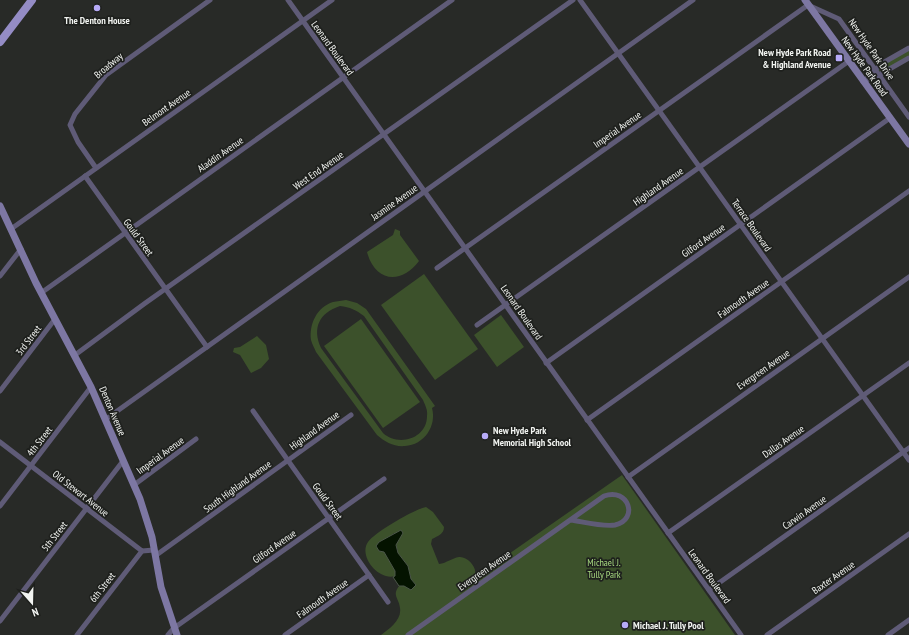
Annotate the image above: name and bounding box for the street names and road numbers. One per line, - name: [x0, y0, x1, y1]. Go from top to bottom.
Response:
- street label: New Hyde Park Drive: [846, 16, 898, 82]
- street label: Leonard Boulevard: [308, 18, 357, 78]
- street label: New Hyde Park Road: [839, 34, 891, 99]
- street label: Broadway: [91, 49, 126, 81]
- street label: Belmont Avenue: [140, 86, 193, 129]
- street label: Imperial Avenue: [591, 108, 644, 151]
- street label: Aladdin Avenue: [195, 134, 246, 175]
- street label: West End Avenue: [290, 148, 346, 193]
- street label: Highland Avenue: [631, 164, 686, 208]
- street label: Jasmine Avenue: [368, 182, 420, 224]
- street label: Terrace Boulevard: [729, 196, 774, 254]
- street label: Gould Street: [121, 216, 157, 259]
- street label: Gilford Avenue: [679, 221, 728, 260]
- street label: Falmouth Avenue: [715, 276, 772, 321]
- street label: Leonard Boulevard: [498, 282, 545, 342]
- street label: 3rd Street: [13, 322, 44, 358]
- street label: Evergreen Avenue: [734, 346, 792, 392]
- street label: Denton Avenue: [96, 385, 129, 438]
- street label: Highland Avenue: [287, 408, 342, 453]
- street label: Dallas Avenue: [760, 422, 807, 461]
- street label: 4th Street: [24, 424, 55, 459]
- street label: Imperial Avenue: [134, 434, 187, 477]
- street label: South Highland Avenue: [201, 457, 274, 515]
- street label: Old Stewart Avenue: [50, 467, 112, 519]
- street label: Gould Street: [310, 480, 346, 523]
- street label: Carwin Avenue: [780, 493, 829, 532]
- street label: 5th Street: [39, 519, 70, 554]
- street label: Gilford Avenue: [250, 527, 299, 566]
- street label: Leonard Boulevard: [685, 546, 734, 606]
- street label: Evergreen Avenue: [455, 547, 513, 593]
- street label: Baxter Avenue: [809, 558, 857, 597]
- street label: 6th Street: [87, 570, 118, 605]
- street label: Falmouth Avenue: [294, 576, 351, 621]

